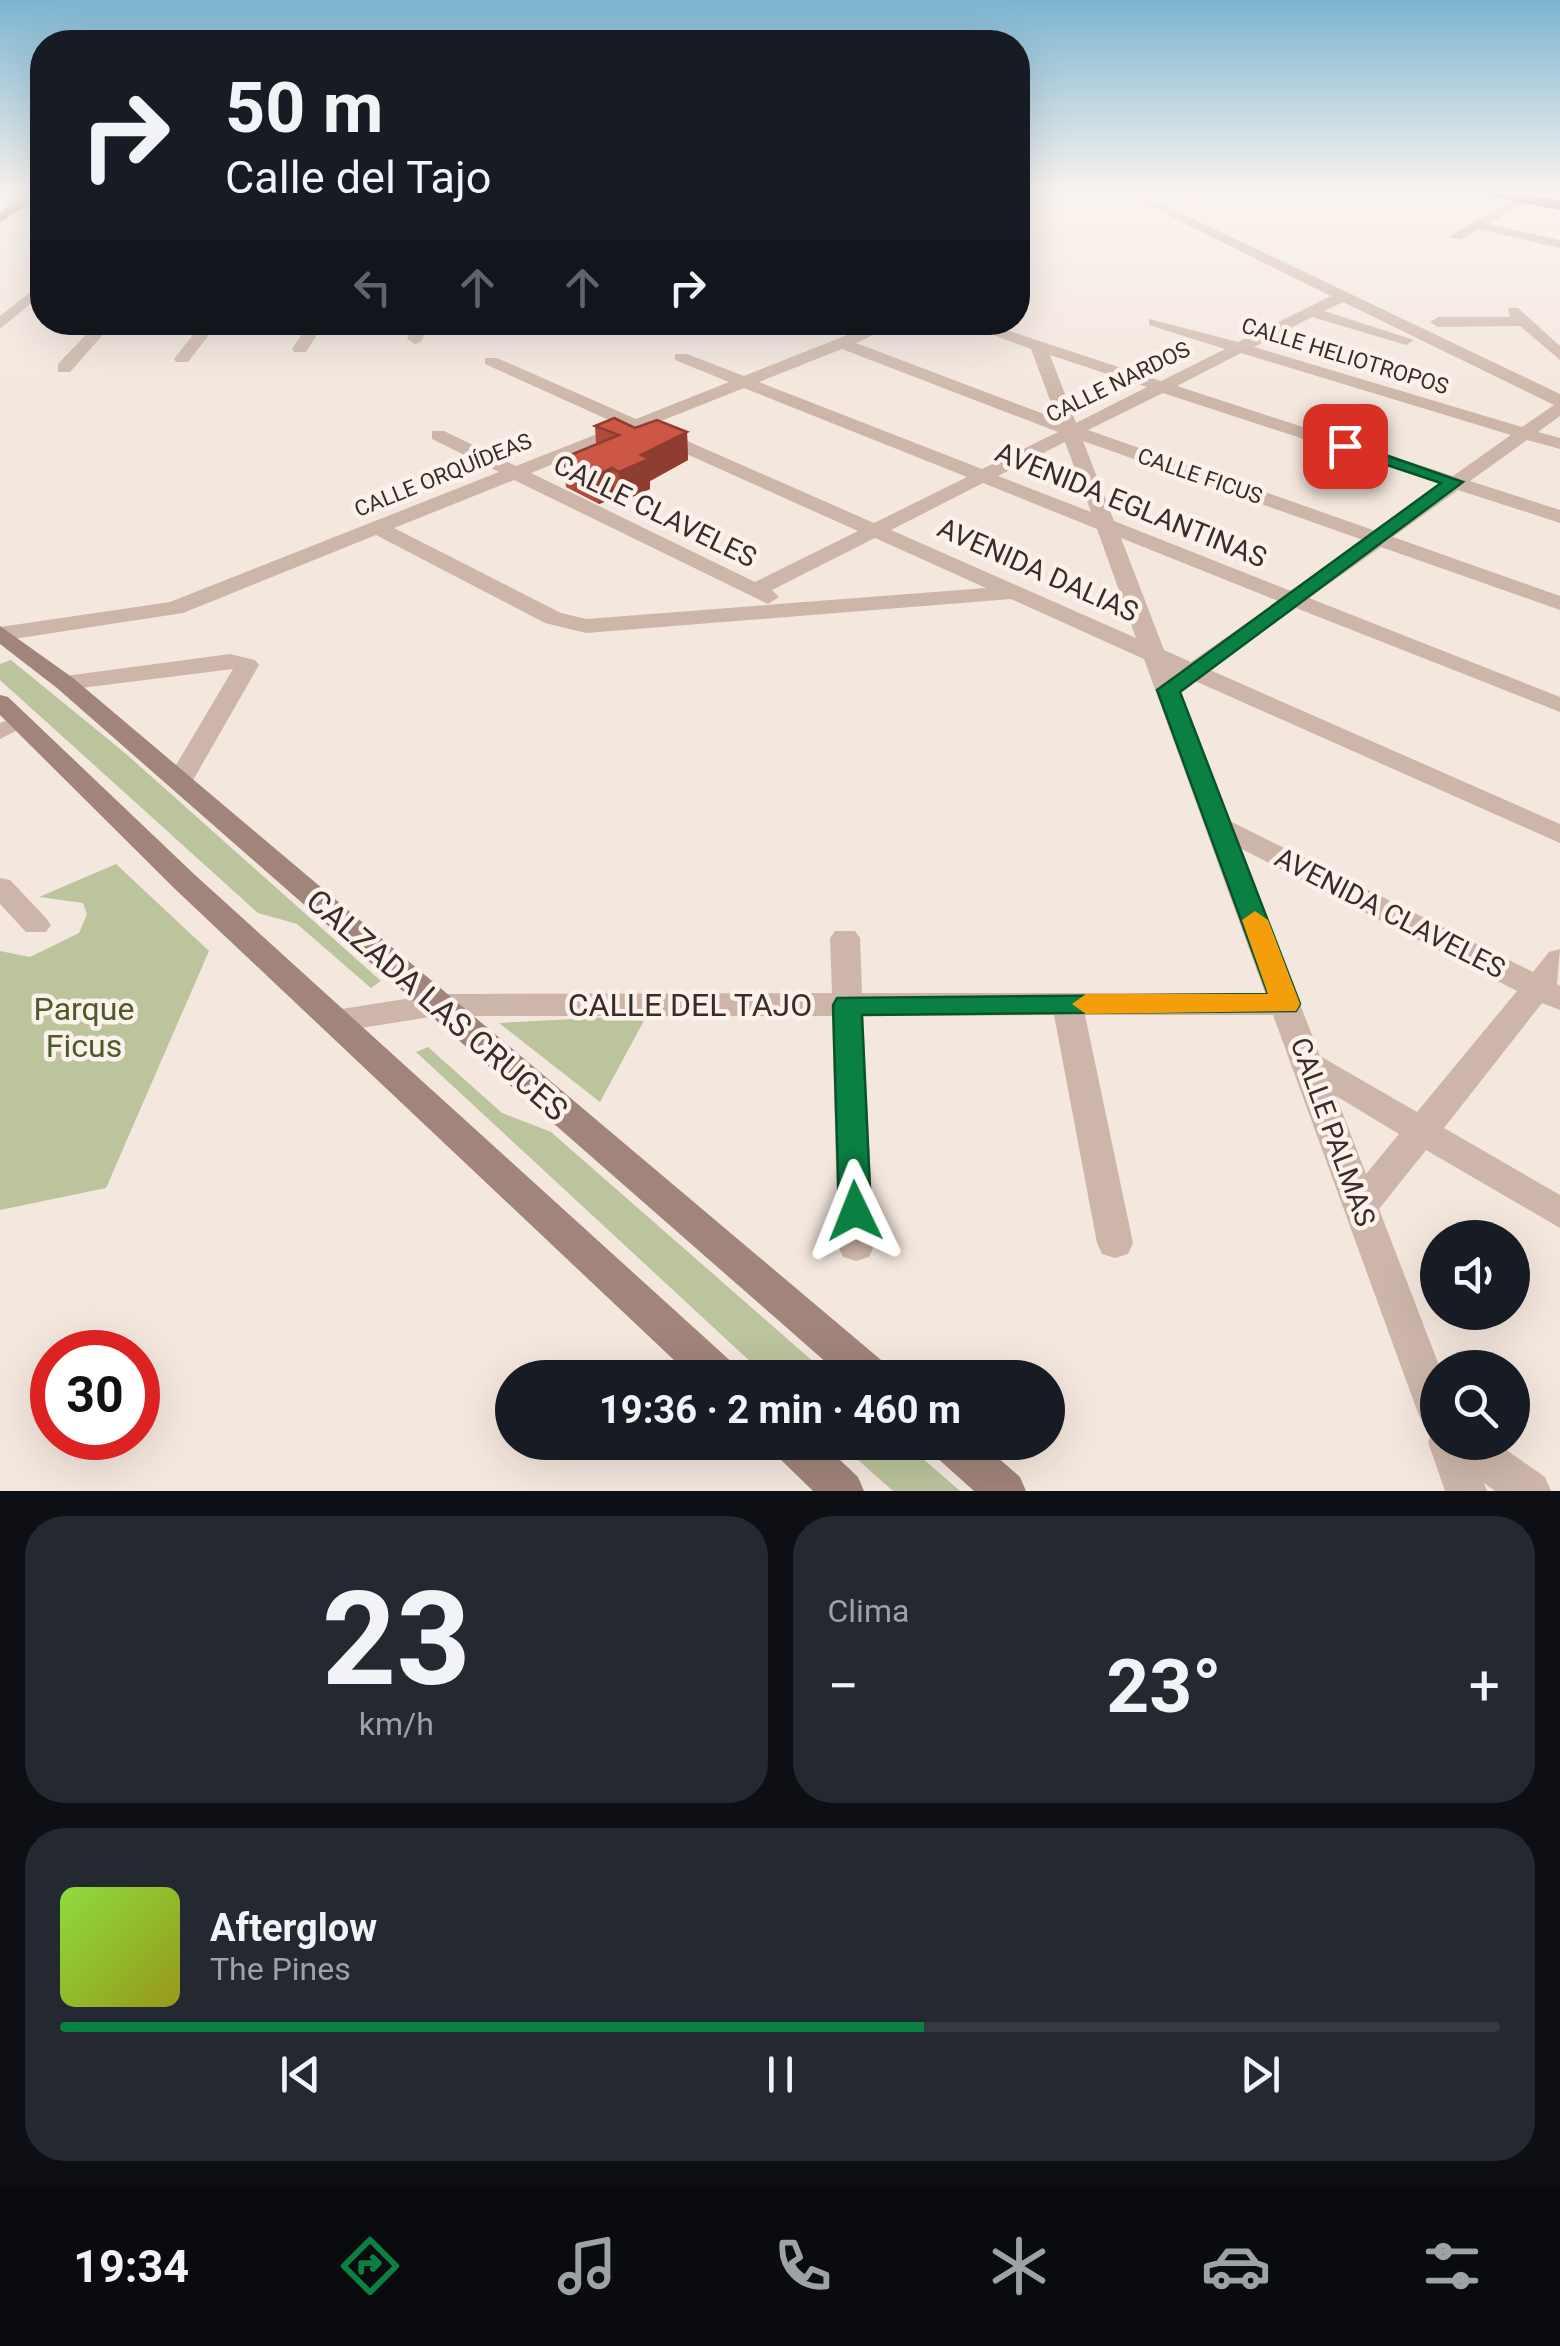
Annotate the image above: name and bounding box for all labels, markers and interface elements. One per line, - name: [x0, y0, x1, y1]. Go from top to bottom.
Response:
- text: 50 m: [225, 67, 383, 149]
- icon: right: [60, 70, 190, 200]
- text: Calle del Tajo: [225, 151, 491, 204]
- icon: left: [345, 260, 400, 315]
- icon: ahead: [450, 260, 505, 315]
- icon: ahead: [555, 260, 610, 315]
- icon: right: [660, 260, 715, 315]
- street label: CALLE HELIOTROPOS: [1238, 313, 1452, 399]
- street label: CALLE NARDOS: [1042, 336, 1194, 428]
- pin: [1303, 404, 1388, 489]
- icon: arrive: [1318, 419, 1373, 474]
- street label: CALLE ORQUÍDEAS: [351, 428, 535, 522]
- street label: AVENIDA EGLANTINAS: [991, 436, 1271, 574]
- street label: CALLE FICUS: [1134, 443, 1266, 509]
- street label: CALLE CLAVELES: [548, 448, 762, 574]
- street label: AVENIDA DALIAS: [933, 511, 1143, 629]
- street label: AVENIDA CLAVELES: [1269, 841, 1511, 985]
- street label: CALZADA LAS CRUCES: [299, 881, 575, 1129]
- street label: CALLE DEL TAJO: [568, 986, 812, 1024]
- park label: Parque Ficus: [34, 990, 134, 1065]
- street label: CALLE PALMAS: [1284, 1033, 1382, 1231]
- position arrow: [803, 1159, 907, 1263]
- map controls: [1420, 1220, 1530, 1460]
- button: sound: [1420, 1220, 1530, 1330]
- speed limit sign: 30: [30, 1330, 160, 1460]
- button: search: [1420, 1350, 1530, 1460]
- text: 19:36 · 2 min · 460 m: [599, 1388, 961, 1432]
- text: 23: [322, 1563, 471, 1716]
- text: Clima: [828, 1592, 909, 1630]
- text: 23°: [1106, 1642, 1222, 1730]
- text: −: [828, 1654, 859, 1718]
- text: +: [1469, 1654, 1500, 1718]
- text: km/h: [359, 1705, 434, 1743]
- text: Afterglow: [210, 1906, 377, 1950]
- text: The Pines: [210, 1950, 351, 1988]
- icon: previous: [273, 2047, 328, 2102]
- icon: pause: [753, 2047, 808, 2102]
- icon: next: [1233, 2047, 1288, 2102]
- icon: directions: [335, 2231, 405, 2301]
- icon: music: [552, 2231, 622, 2301]
- icon: phone: [768, 2231, 838, 2301]
- icon: climate: [984, 2231, 1054, 2301]
- icon: car: [1201, 2231, 1271, 2301]
- icon: filters: [1417, 2231, 1487, 2301]
- text: 19:34: [73, 2240, 189, 2293]

